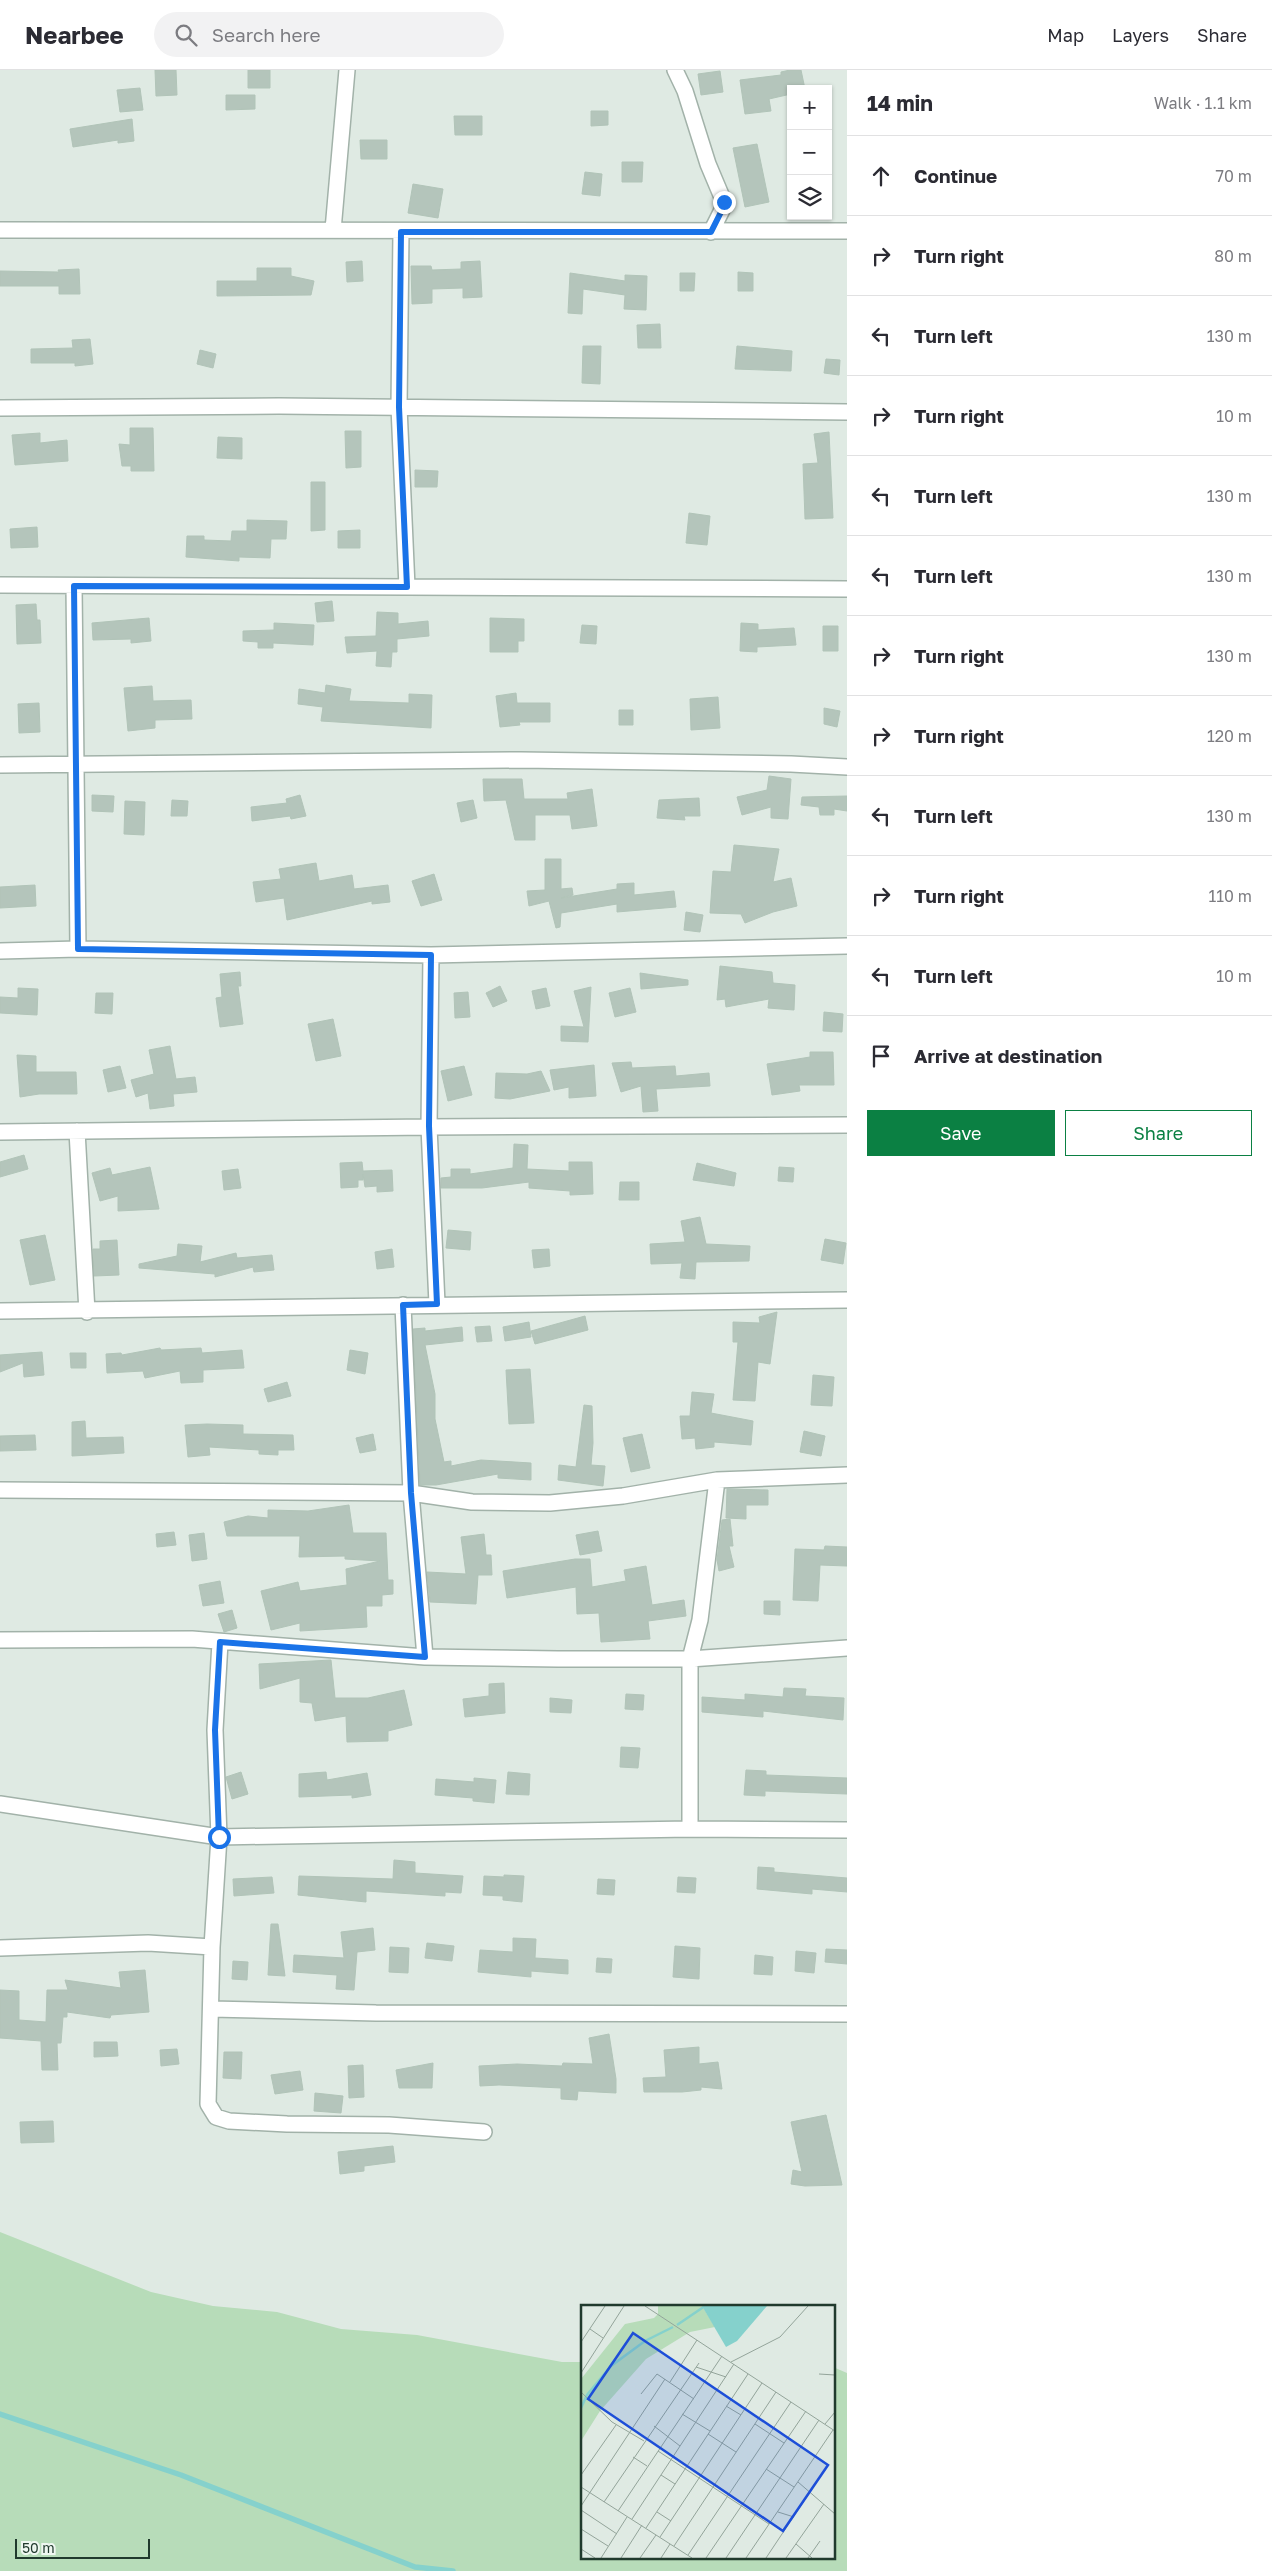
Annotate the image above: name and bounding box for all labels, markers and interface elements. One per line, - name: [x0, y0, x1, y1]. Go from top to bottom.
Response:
- search box: [154, 12, 504, 57]
- text: Nearbee: [25, 20, 124, 49]
- icon: search: [172, 21, 200, 49]
- text: Search here: [212, 23, 321, 46]
- text: Map: [1047, 24, 1084, 46]
- text: Layers: [1112, 24, 1169, 46]
- text: Share: [1197, 24, 1247, 46]
- map controls: [787, 85, 832, 220]
- button: +: [787, 85, 832, 130]
- text: 14 min: [867, 90, 933, 116]
- text: Walk · 1.1 km: [1154, 93, 1252, 113]
- button: −: [787, 130, 832, 175]
- icon: ahead: [867, 162, 895, 190]
- text: Continue: [914, 164, 997, 187]
- text: 70 m: [1215, 166, 1252, 186]
- button: layers: [787, 175, 832, 220]
- route end: [713, 191, 736, 214]
- icon: right: [867, 242, 895, 270]
- text: Turn right: [914, 244, 1004, 267]
- text: 80 m: [1214, 246, 1252, 266]
- icon: left: [867, 322, 895, 350]
- text: Turn left: [914, 324, 993, 347]
- text: 130 m: [1207, 326, 1252, 346]
- icon: right: [867, 402, 895, 430]
- text: Turn right: [914, 404, 1004, 427]
- text: 10 m: [1216, 406, 1252, 426]
- icon: left: [867, 482, 895, 510]
- text: Turn left: [914, 484, 993, 507]
- text: 130 m: [1207, 486, 1252, 506]
- icon: left: [867, 562, 895, 590]
- text: Turn left: [914, 564, 993, 587]
- text: 130 m: [1207, 566, 1252, 586]
- icon: right: [867, 642, 895, 670]
- text: Turn right: [914, 644, 1004, 667]
- text: 130 m: [1207, 646, 1252, 666]
- icon: right: [867, 722, 895, 750]
- text: Turn right: [914, 724, 1004, 747]
- text: 120 m: [1207, 726, 1252, 746]
- icon: left: [867, 802, 895, 830]
- text: Turn left: [914, 804, 993, 827]
- text: 130 m: [1207, 806, 1252, 826]
- icon: right: [867, 882, 895, 910]
- text: Turn right: [914, 884, 1004, 907]
- text: 110 m: [1208, 886, 1252, 906]
- icon: left: [867, 962, 895, 990]
- text: Turn left: [914, 964, 993, 987]
- text: 10 m: [1216, 966, 1252, 986]
- icon: arrive: [867, 1042, 895, 1070]
- text: Arrive at destination: [914, 1044, 1102, 1067]
- button: Save: [867, 1110, 1055, 1156]
- button: Share: [1065, 1110, 1252, 1156]
- route start: [208, 1826, 231, 1849]
- inset map: [581, 2305, 834, 2558]
- scale bar: [15, 2536, 150, 2559]
- text: 50 m: [22, 2539, 55, 2556]

